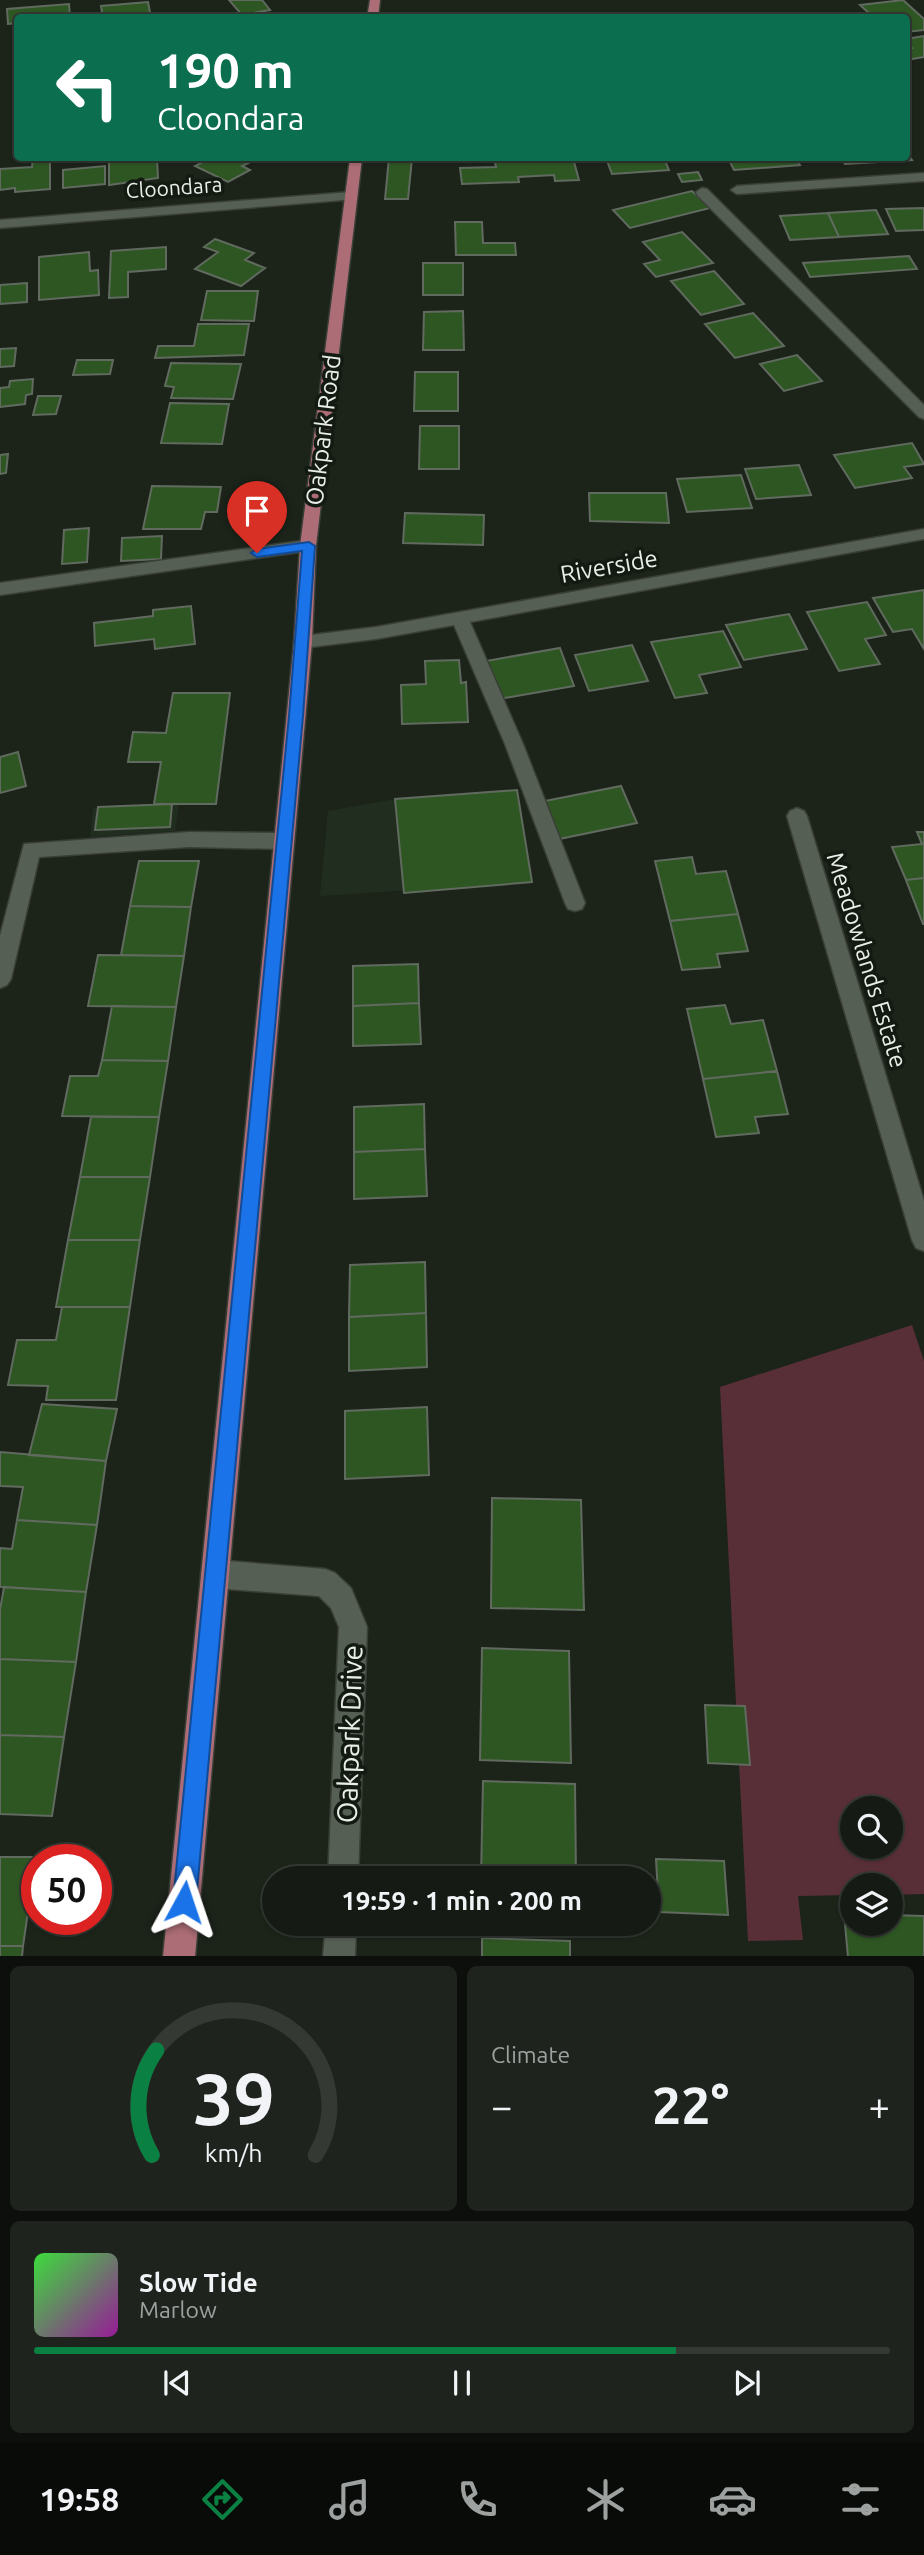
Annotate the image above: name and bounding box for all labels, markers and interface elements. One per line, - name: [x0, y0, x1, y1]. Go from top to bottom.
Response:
- icon: left: [42, 42, 133, 133]
- text: 190 m: [157, 42, 294, 97]
- text: Cloondara: [157, 100, 304, 136]
- street label: Cloondara: [125, 172, 223, 202]
- street label: Oakpark Road: [300, 353, 346, 507]
- pin: [227, 481, 287, 553]
- icon: arrive: [238, 492, 276, 530]
- street label: Riverside: [558, 544, 660, 588]
- street label: Meadowlands Estate: [821, 849, 913, 1071]
- street label: Oakpark Drive: [330, 1644, 368, 1824]
- map controls: [840, 1796, 903, 1936]
- button: search: [840, 1796, 903, 1859]
- speed limit sign: 50: [21, 1844, 112, 1935]
- position arrow: [147, 1865, 221, 1939]
- button: layers: [840, 1873, 903, 1936]
- text: 19:59 · 1 min · 200 m: [341, 1886, 582, 1915]
- text: Climate: [491, 2042, 570, 2067]
- text: 39: [192, 2057, 275, 2139]
- text: 22°: [652, 2076, 729, 2134]
- text: −: [491, 2085, 512, 2127]
- text: +: [869, 2085, 890, 2127]
- text: km/h: [205, 2138, 262, 2166]
- text: Slow Tide: [139, 2268, 258, 2297]
- text: Marlow: [139, 2297, 217, 2322]
- icon: previous: [158, 2364, 196, 2402]
- icon: pause: [443, 2364, 481, 2402]
- icon: next: [728, 2364, 766, 2402]
- icon: directions: [198, 2475, 247, 2524]
- icon: music: [325, 2475, 374, 2524]
- icon: phone: [453, 2475, 502, 2524]
- icon: climate: [581, 2475, 630, 2524]
- icon: car: [708, 2475, 757, 2524]
- icon: filters: [836, 2475, 885, 2524]
- text: 19:58: [39, 2481, 119, 2517]

